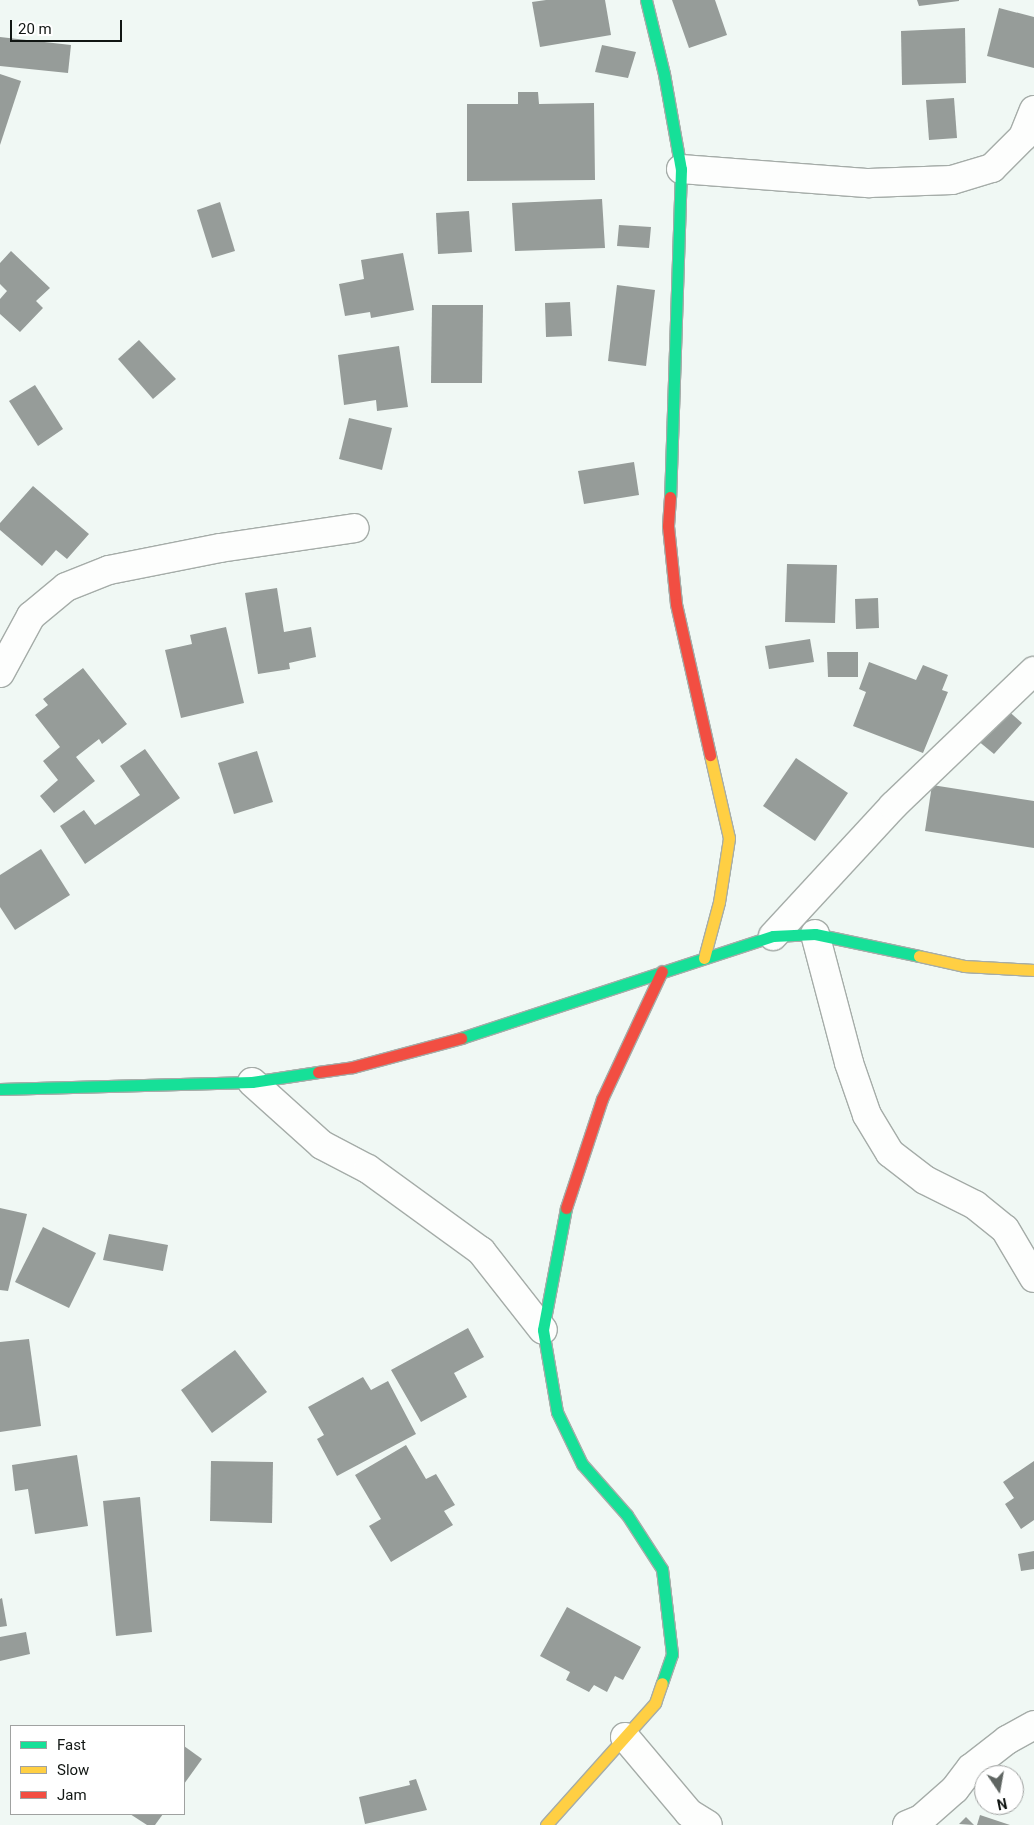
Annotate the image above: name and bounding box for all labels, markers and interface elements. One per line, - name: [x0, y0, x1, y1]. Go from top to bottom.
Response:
- scale bar: [12, 10, 125, 42]
- text: 20 m: [18, 20, 52, 38]
- legend: [10, 1725, 185, 1815]
- text: Fast: [57, 1736, 86, 1754]
- text: Slow: [57, 1761, 89, 1779]
- north arrow: [974, 1765, 1024, 1815]
- text: Jam: [57, 1786, 87, 1804]
- text: N: [995, 1795, 1008, 1813]

